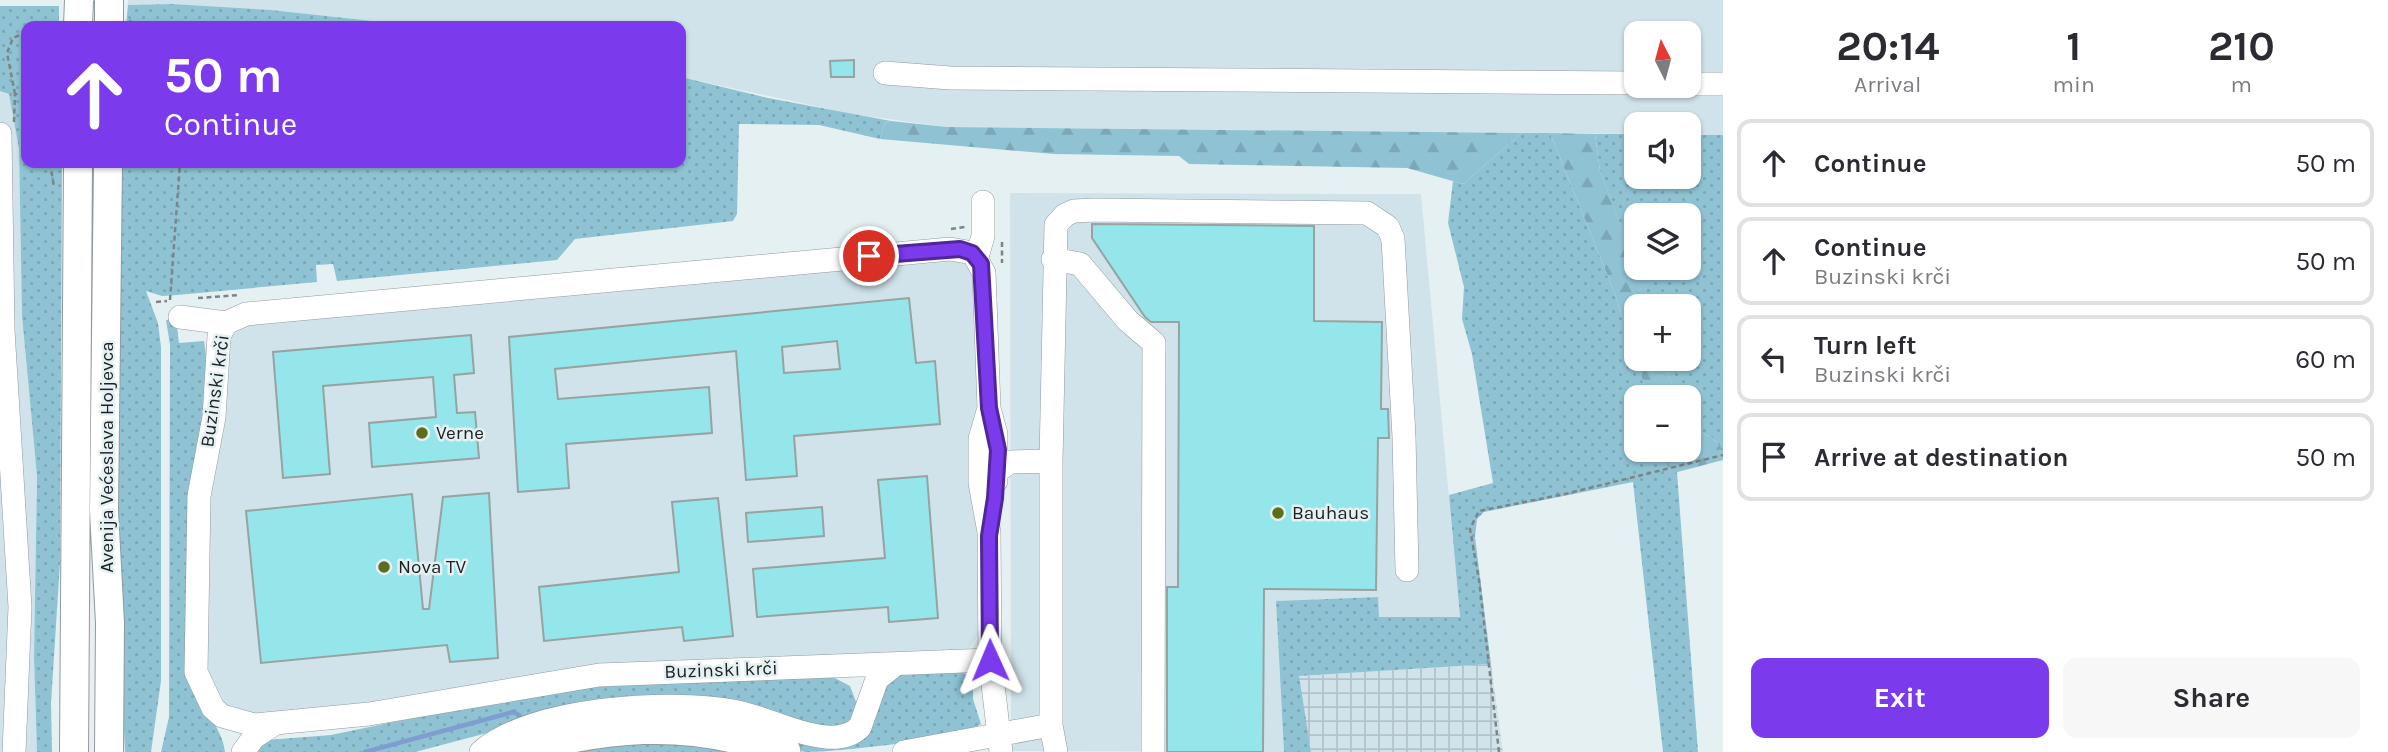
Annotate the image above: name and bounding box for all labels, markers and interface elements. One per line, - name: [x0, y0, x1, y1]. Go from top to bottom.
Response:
- north arrow: [1624, 21, 1701, 98]
- map controls: [1624, 21, 1701, 462]
- text: 20:14: [1836, 21, 1939, 71]
- text: 1: [2066, 21, 2081, 71]
- text: 210: [2208, 21, 2275, 71]
- text: 50 m: [164, 47, 282, 104]
- icon: ahead: [49, 49, 140, 140]
- text: Arrival: [1854, 71, 1921, 98]
- text: min: [2053, 71, 2095, 98]
- text: m: [2231, 71, 2252, 98]
- text: Continue: [164, 106, 297, 143]
- button: sound: [1624, 112, 1701, 189]
- icon: ahead: [1755, 144, 1793, 182]
- text: Continue: [1814, 148, 1926, 179]
- text: 50 m: [2295, 148, 2356, 179]
- button: layers: [1624, 203, 1701, 280]
- pin: [839, 226, 899, 286]
- text: Continue: [1814, 232, 1926, 263]
- icon: arrive: [850, 237, 888, 275]
- icon: ahead: [1755, 242, 1793, 280]
- text: 50 m: [2295, 246, 2356, 277]
- text: Buzinski krči: [1814, 263, 1951, 290]
- button: +: [1624, 294, 1701, 371]
- text: Turn left: [1814, 330, 1916, 361]
- street label: Buzinski krči: [196, 333, 234, 449]
- icon: left: [1755, 340, 1793, 378]
- street label: Avenija Većeslava Holjevca: [96, 341, 118, 573]
- text: 60 m: [2295, 344, 2356, 375]
- text: Buzinski krči: [1814, 361, 1951, 388]
- button: −: [1624, 385, 1701, 462]
- place label: Verne: [436, 422, 484, 444]
- marker: Verne: [414, 425, 430, 441]
- icon: arrive: [1755, 438, 1793, 476]
- text: Arrive at destination: [1814, 442, 2068, 473]
- text: 50 m: [2295, 442, 2356, 473]
- place label: Bauhaus: [1292, 502, 1369, 524]
- marker: Bauhaus: [1270, 505, 1286, 521]
- place label: Nova TV: [398, 556, 466, 578]
- marker: Nova TV: [376, 559, 392, 575]
- position arrow: [953, 623, 1027, 697]
- street label: Buzinski krči: [664, 657, 778, 683]
- button: Exit: [1751, 658, 2049, 738]
- button: Share: [2063, 658, 2360, 738]

